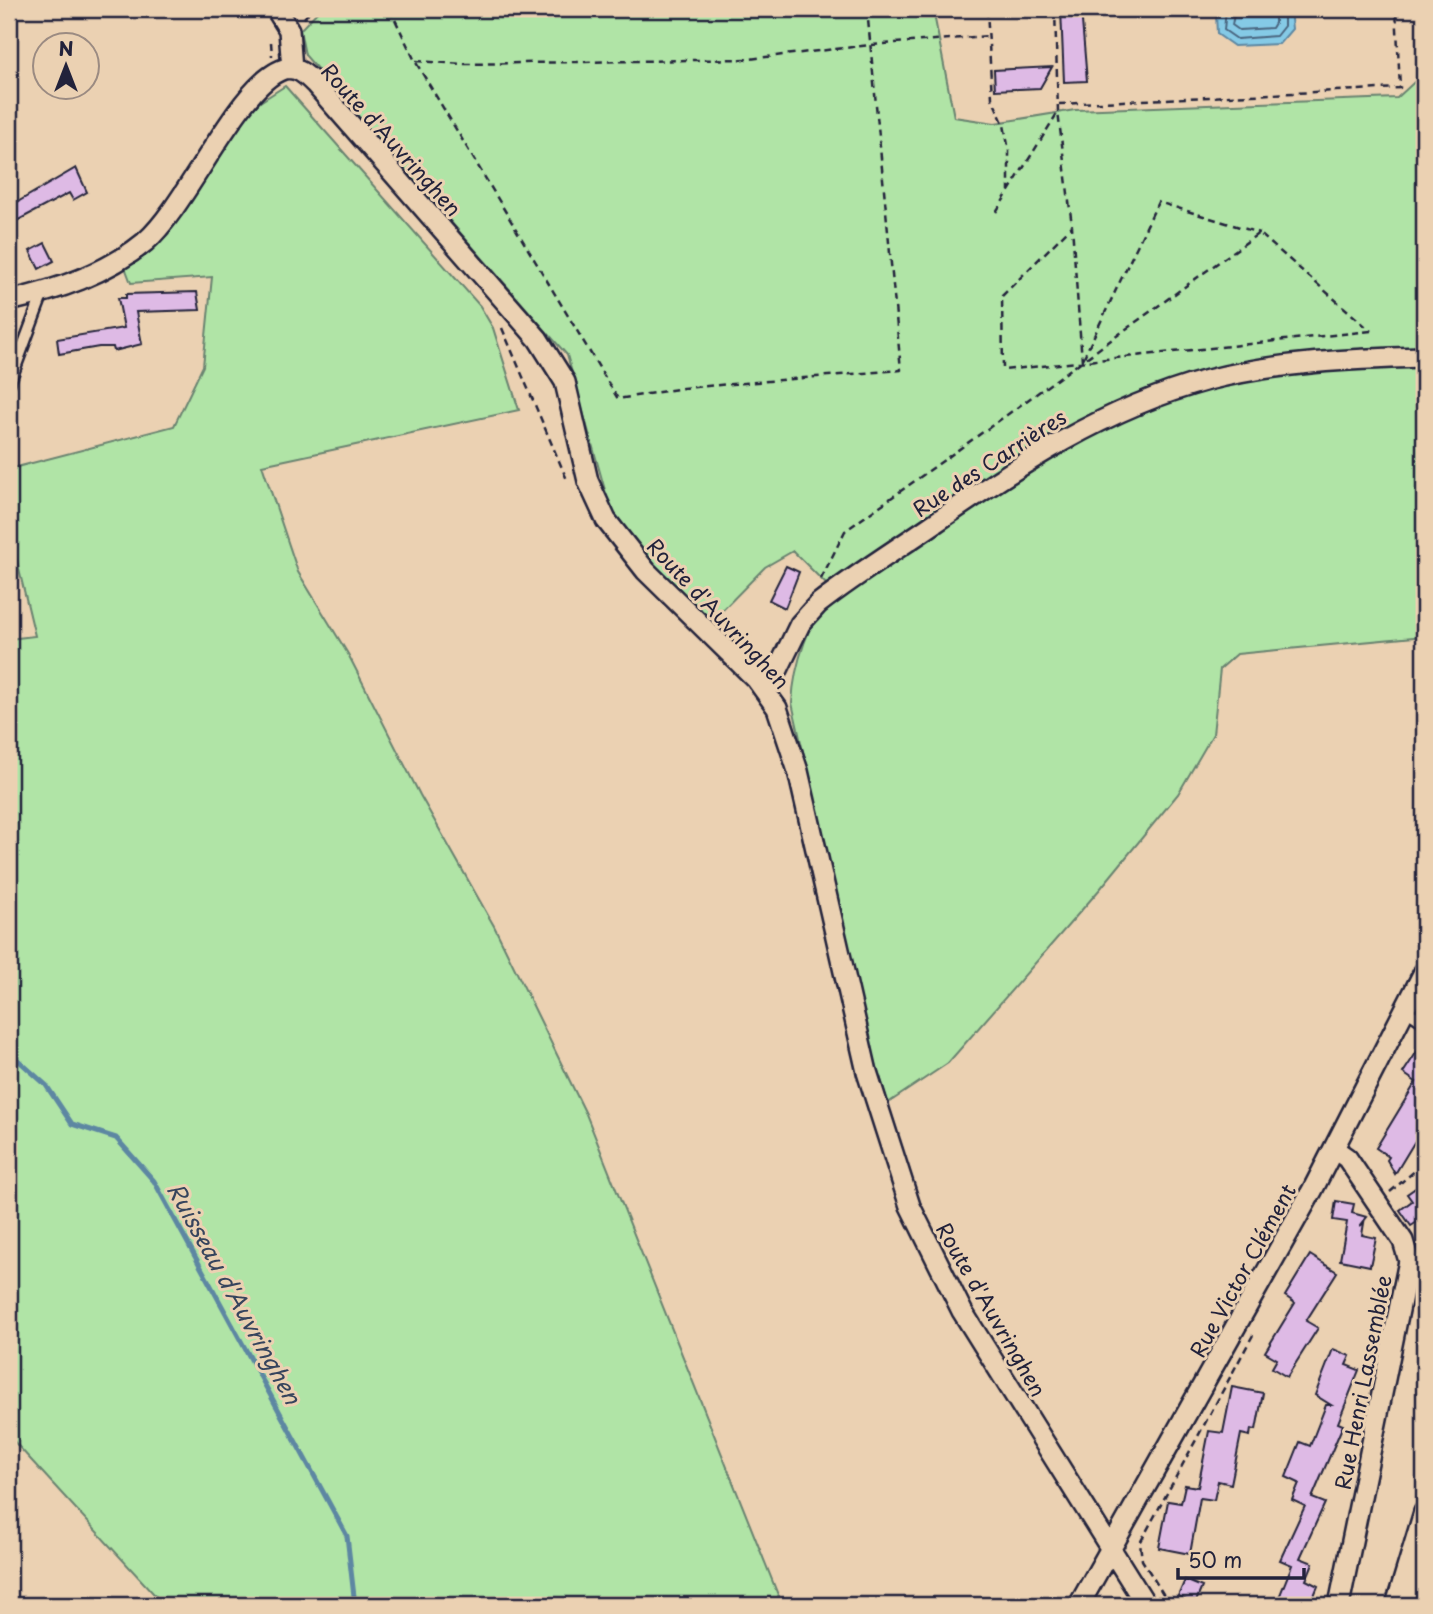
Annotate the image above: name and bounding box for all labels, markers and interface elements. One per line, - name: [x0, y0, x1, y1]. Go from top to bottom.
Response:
- north arrow: [32, 32, 102, 102]
- text: N: [58, 34, 74, 62]
- street label: Route d'Auvringhen: [314, 55, 470, 223]
- street label: Rue des Carrières: [906, 400, 1072, 524]
- street label: Route d'Auvringhen: [640, 530, 798, 696]
- water label: Ruisseau d'Auvringhen: [159, 1176, 311, 1411]
- street label: Rue Victor Clément: [1181, 1177, 1303, 1363]
- street label: Route d'Auvringhen: [929, 1216, 1055, 1402]
- street label: Rue Henri Lassemblée: [1325, 1272, 1399, 1492]
- scale bar: [1178, 1537, 1304, 1581]
- text: 50 m: [1188, 1543, 1242, 1575]

